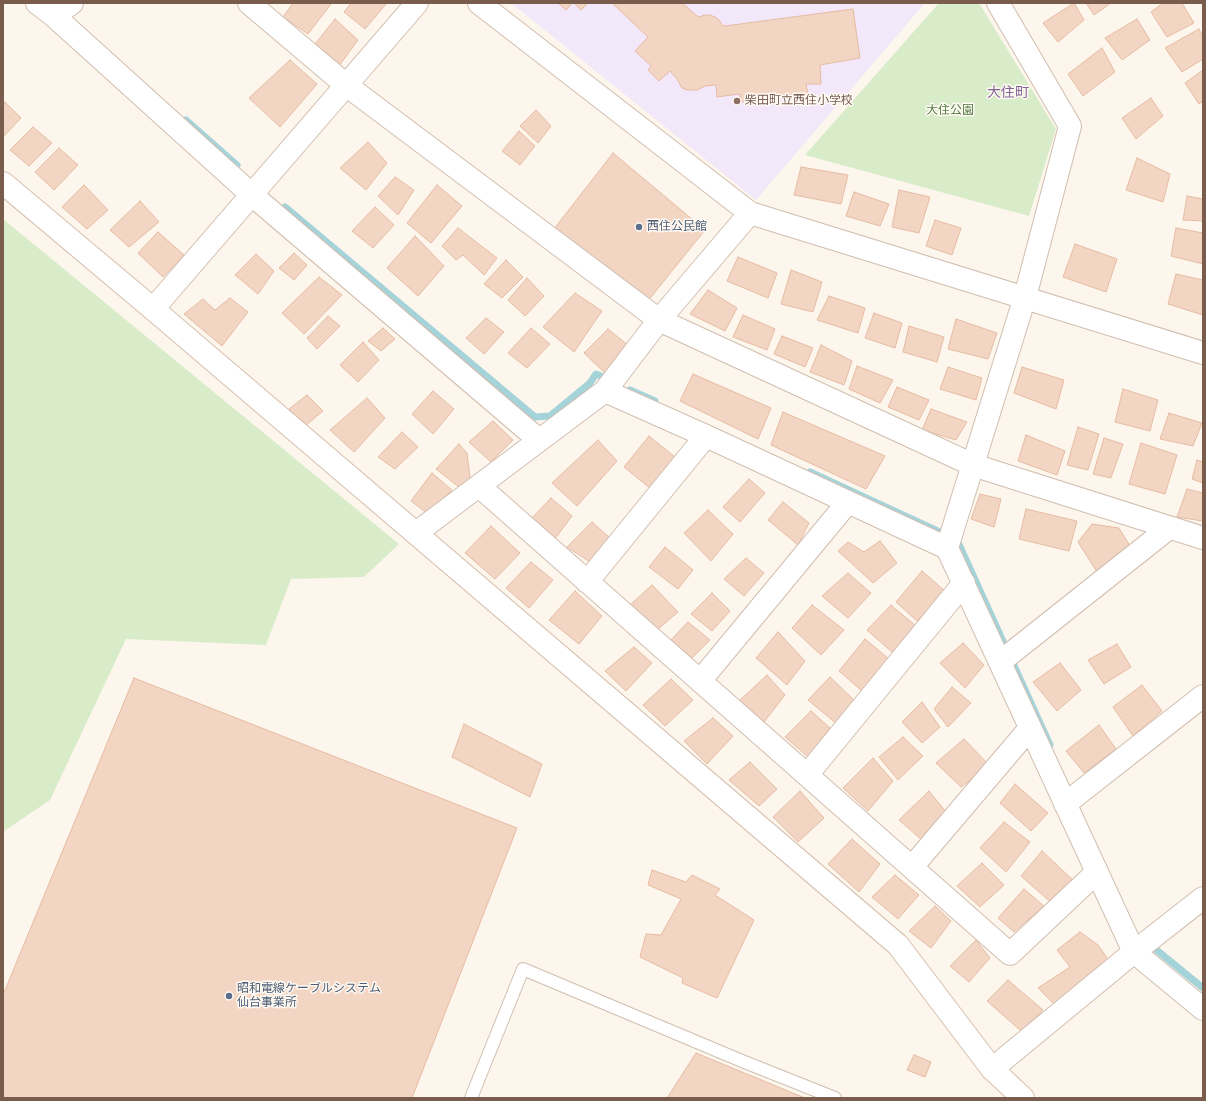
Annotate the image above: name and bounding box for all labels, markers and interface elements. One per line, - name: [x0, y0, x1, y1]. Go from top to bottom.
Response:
- district label: 大住町: [987, 85, 1029, 101]
- place label: 柴田町立西住小学校: [745, 94, 853, 108]
- marker: 柴田町立西住小学校: [732, 96, 742, 106]
- park label: 大住公園: [926, 104, 974, 118]
- place label: 西住公民館: [647, 220, 707, 234]
- marker: 西住公民館: [634, 222, 644, 232]
- place label: 昭和電線ケーブルシステム 仙台事業所: [237, 982, 381, 1010]
- marker: 昭和電線ケーブルシステム 仙台事業所: [224, 991, 234, 1001]

